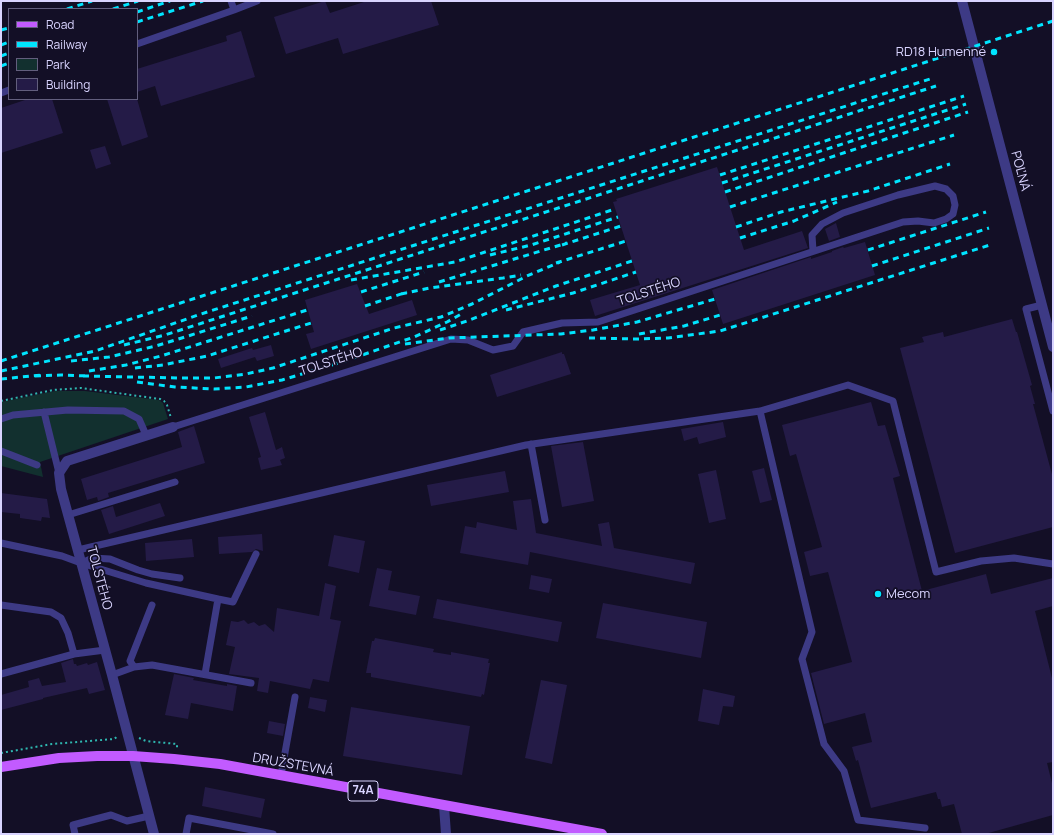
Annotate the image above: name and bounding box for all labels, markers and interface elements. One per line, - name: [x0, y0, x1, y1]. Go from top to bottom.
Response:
- legend: [8, 8, 138, 100]
- text: Road: [46, 16, 74, 33]
- text: Railway: [46, 36, 87, 53]
- place label: RD18 Humenné: [896, 44, 986, 60]
- marker: RD18 Humenné: [989, 47, 999, 57]
- text: Park: [46, 56, 70, 73]
- text: Building: [46, 76, 90, 93]
- street label: POĽNÁ: [1007, 149, 1033, 193]
- street label: TOLSTÉHO: [616, 274, 682, 310]
- street label: TOLSTÉHO: [298, 344, 364, 380]
- street label: TOLSTÉHO: [83, 544, 115, 612]
- place label: Mecom: [886, 586, 930, 602]
- marker: Mecom: [873, 589, 883, 599]
- street label: DRUŽSTEVNÁ: [251, 750, 335, 780]
- road number: 74A: [348, 781, 378, 801]

